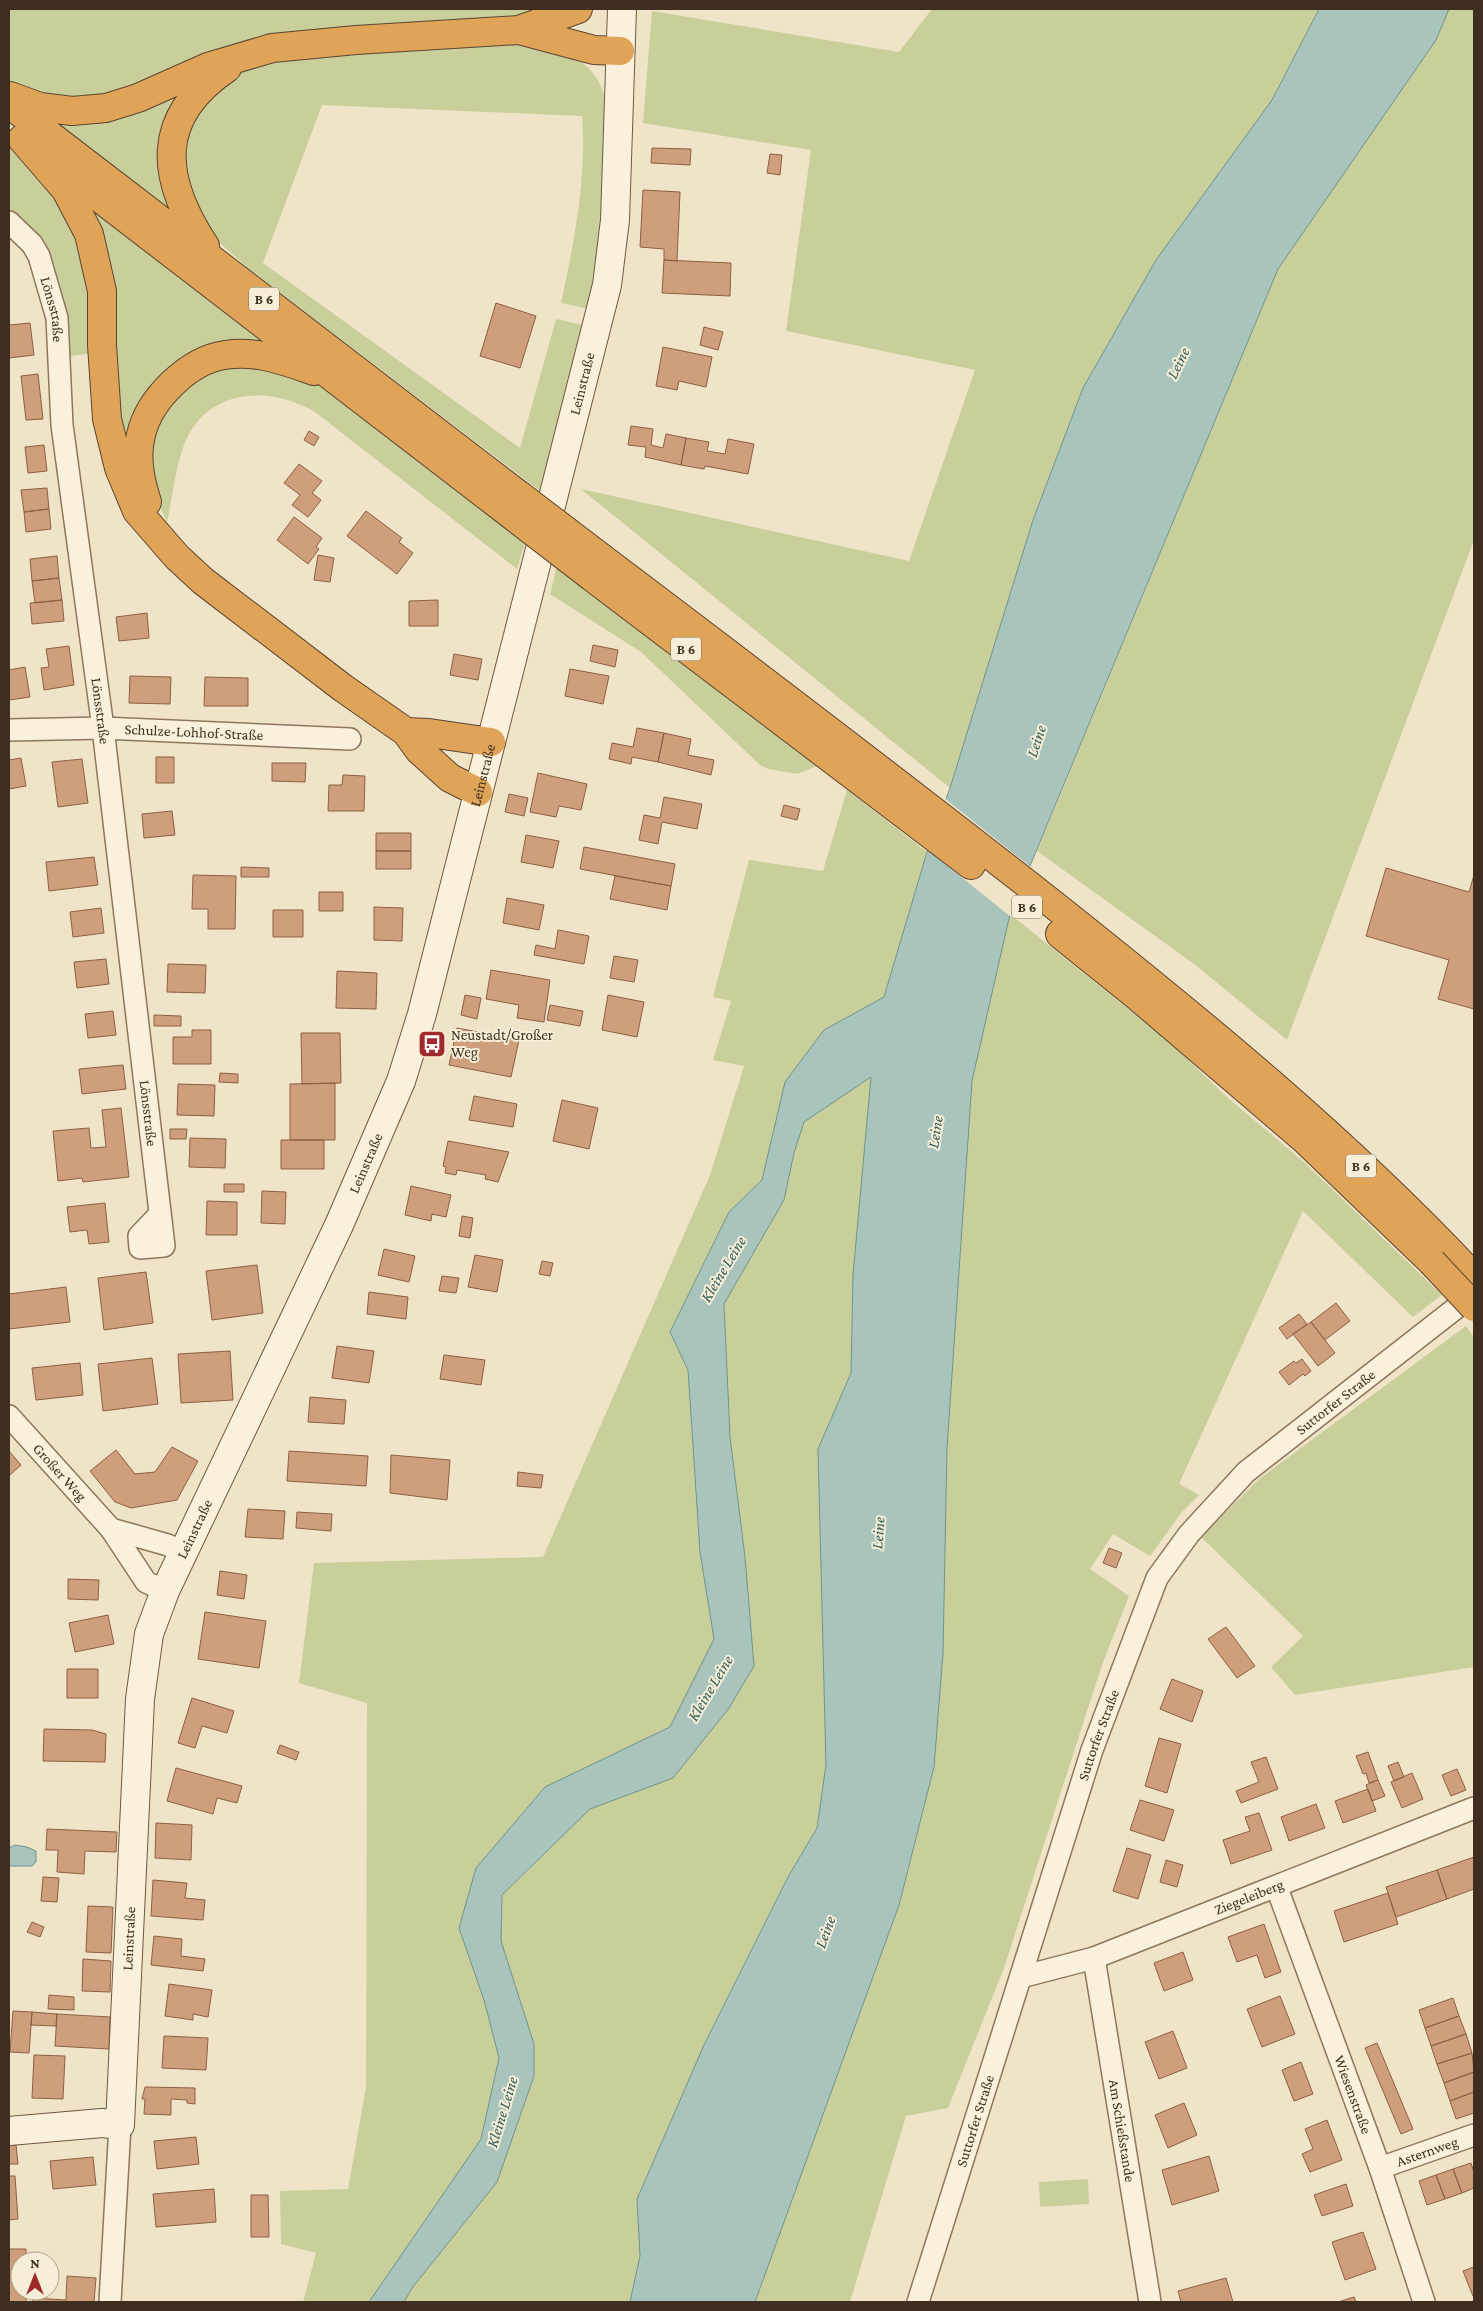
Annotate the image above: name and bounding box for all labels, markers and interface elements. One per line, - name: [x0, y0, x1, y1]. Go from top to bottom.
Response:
- street label: Lönsstraße: [37, 275, 66, 343]
- road number: B 6: [249, 288, 279, 310]
- water label: Leine: [1163, 345, 1193, 381]
- street label: Leinstraße: [566, 350, 598, 417]
- road number: B 6: [671, 638, 701, 661]
- street label: Lönsstraße: [88, 677, 113, 745]
- street label: Schulze-Lohhof-Straße: [124, 721, 264, 743]
- water label: Leine: [1023, 723, 1049, 759]
- street label: Leinstraße: [467, 742, 498, 808]
- road number: B 6: [1012, 896, 1042, 919]
- place label: Neustadt/Großer Weg: [451, 1027, 554, 1061]
- bus stop icon: Neustadt/Großer Weg: [417, 1029, 447, 1059]
- street label: Lönsstraße: [137, 1079, 160, 1148]
- water label: Leine: [924, 1115, 946, 1149]
- street label: Leinstraße: [346, 1130, 386, 1196]
- road number: B 6: [1346, 1154, 1376, 1178]
- water label: Kleine Leine: [697, 1233, 749, 1305]
- street label: Suttorfer Straße: [1293, 1366, 1379, 1438]
- street label: Großer Weg: [30, 1440, 90, 1505]
- street label: Leinstraße: [173, 1496, 216, 1561]
- water label: Leine: [868, 1516, 888, 1550]
- water label: Kleine Leine: [684, 1652, 736, 1724]
- street label: Suttorfer Straße: [1075, 1687, 1122, 1783]
- street label: Ziegeleiberg: [1212, 1876, 1286, 1918]
- street label: Leinstraße: [119, 1906, 138, 1971]
- water label: Leine: [811, 1914, 839, 1950]
- street label: Wiesenstraße: [1331, 2053, 1375, 2136]
- street label: Suttorfer Straße: [953, 2072, 997, 2169]
- water label: Kleine Leine: [483, 2075, 521, 2149]
- street label: Am Schießstande: [1106, 2078, 1138, 2184]
- street label: Asternweg: [1394, 2133, 1460, 2170]
- north arrow: [10, 2251, 60, 2301]
- text: N: [30, 2255, 40, 2271]

